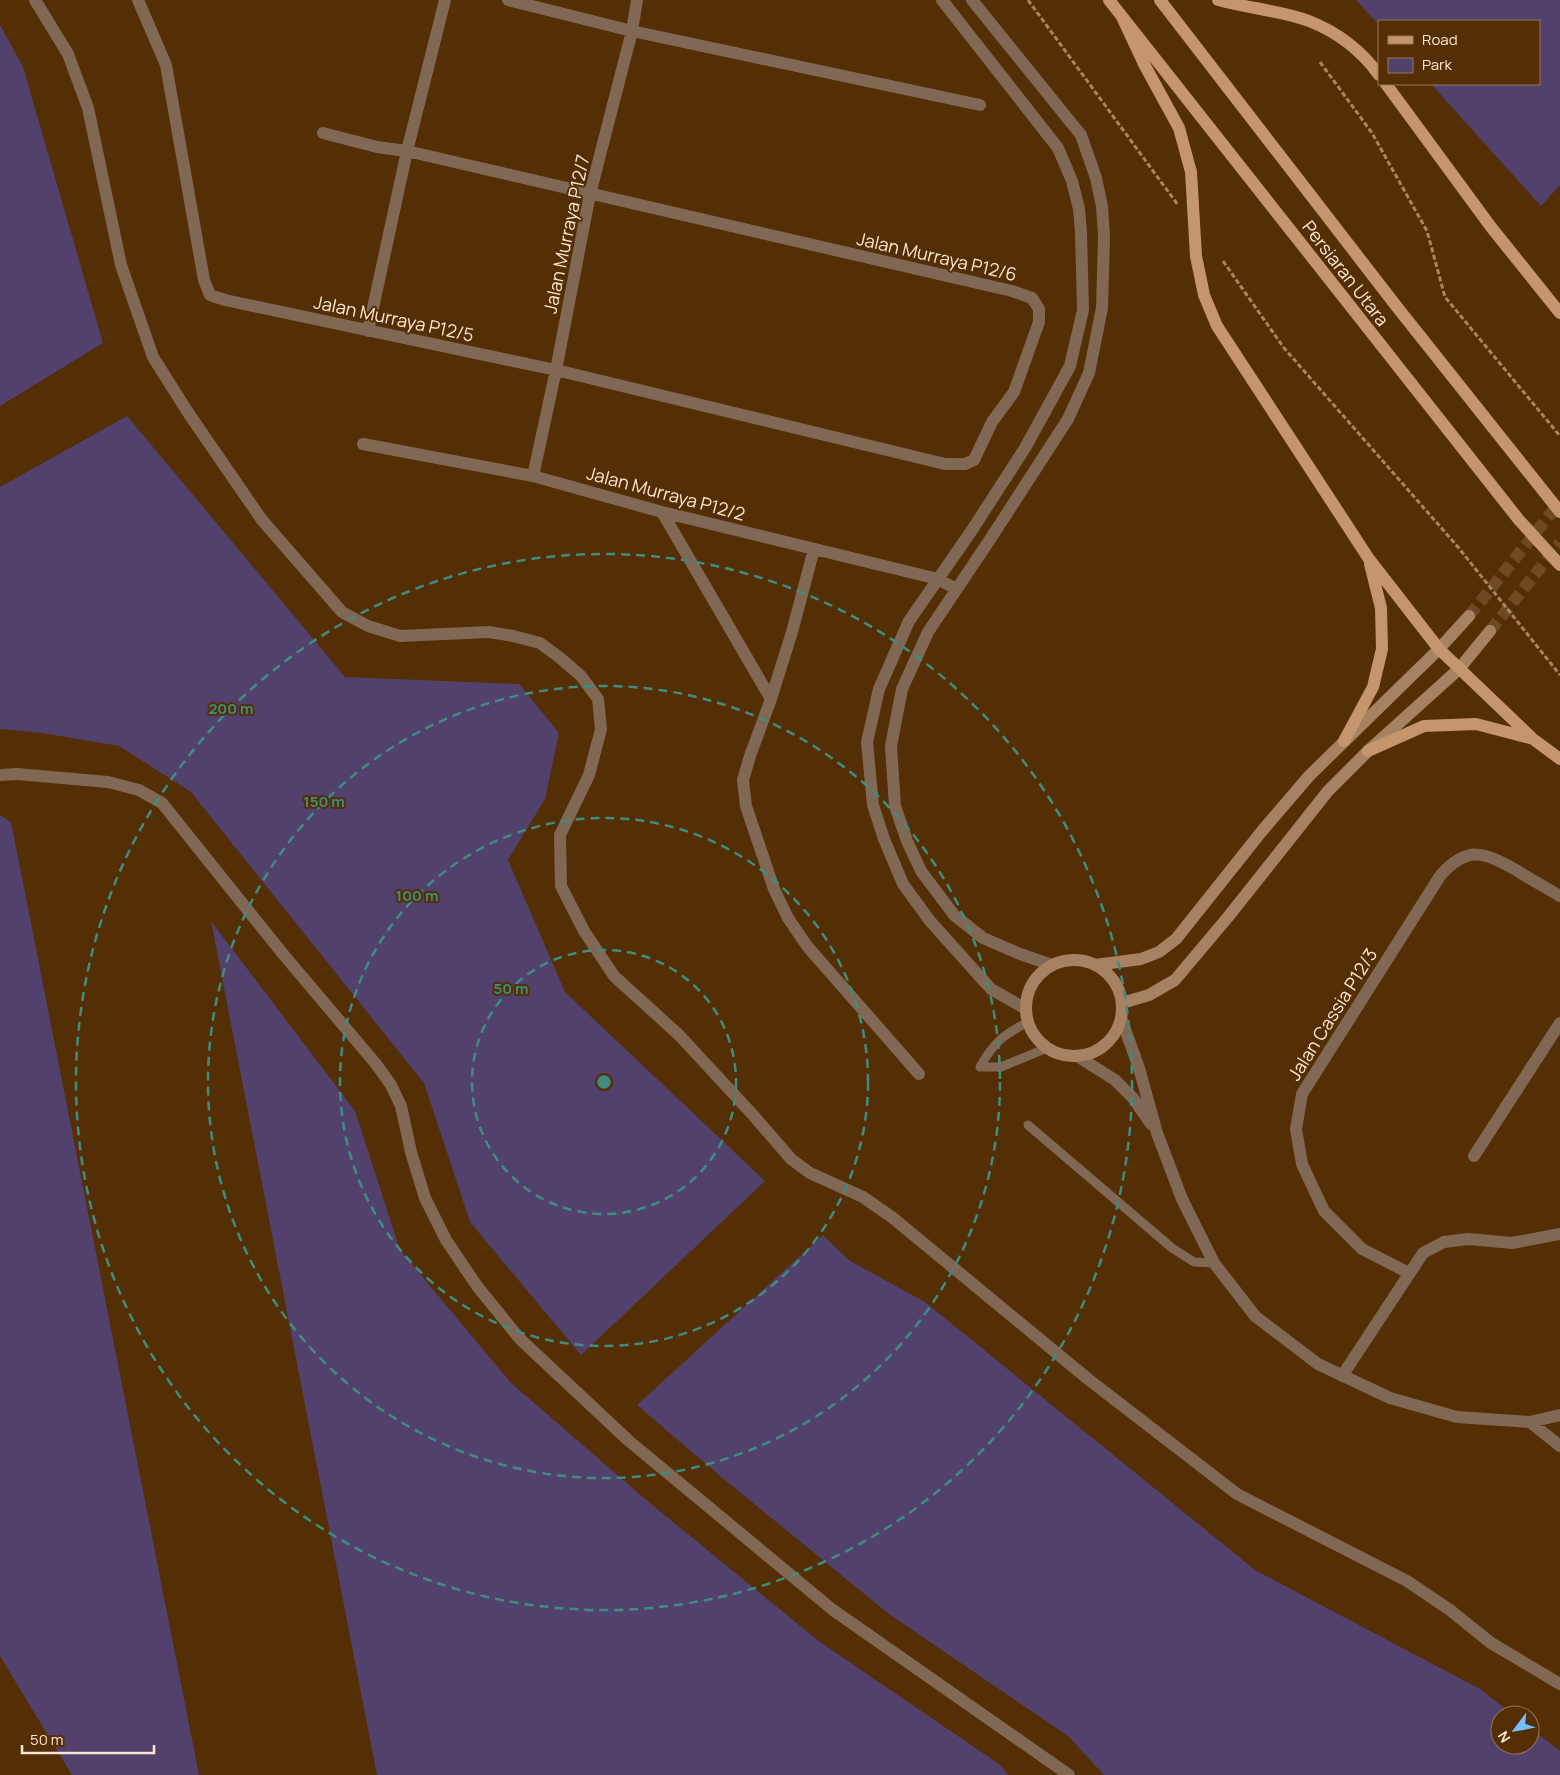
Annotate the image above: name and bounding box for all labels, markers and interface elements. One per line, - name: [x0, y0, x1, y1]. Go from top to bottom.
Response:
- legend: [1378, 20, 1540, 85]
- text: Road: [1422, 29, 1458, 50]
- text: Park: [1422, 54, 1452, 75]
- street label: Jalan Murraya P12/7: [537, 152, 595, 316]
- street label: Persiaran Utara: [1297, 215, 1395, 331]
- street label: Jalan Murraya P12/6: [855, 226, 1019, 286]
- street label: Jalan Murraya P12/5: [312, 289, 476, 347]
- street label: Jalan Murraya P12/2: [584, 460, 748, 526]
- text: 200 m: [208, 698, 254, 719]
- text: 150 m: [303, 791, 345, 812]
- text: 100 m: [396, 885, 438, 906]
- street label: Jalan Cassia P12/3: [1282, 943, 1382, 1085]
- text: 50 m: [493, 978, 529, 999]
- centre of rings: [595, 1073, 613, 1091]
- north arrow: [1490, 1705, 1540, 1755]
- scale bar: [22, 1722, 155, 1754]
- text: N: [1493, 1728, 1514, 1746]
- text: 50 m: [30, 1729, 64, 1750]

